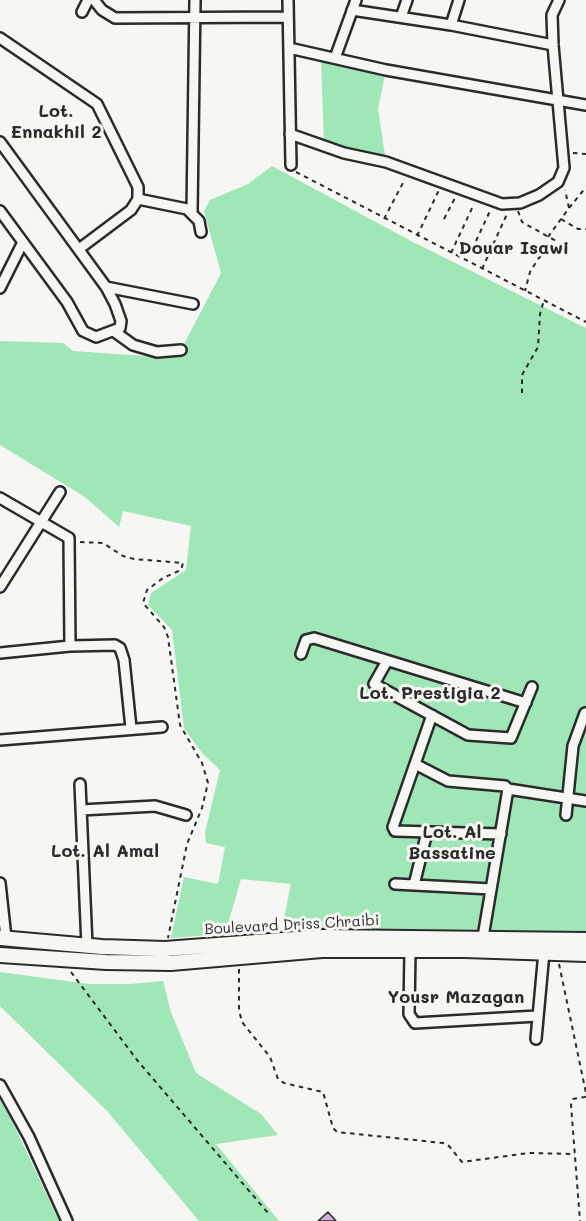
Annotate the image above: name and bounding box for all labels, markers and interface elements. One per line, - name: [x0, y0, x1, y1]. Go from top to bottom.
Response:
- district label: Lot. Ennakhil 2: [11, 100, 101, 142]
- district label: Douar Isawi: [459, 237, 569, 259]
- district label: Lot. Prestigia 2: [359, 682, 501, 704]
- district label: Lot. Al Bassatine: [408, 821, 496, 864]
- district label: Lot. Al Amal: [51, 840, 159, 862]
- street label: Boulevard Driss Chraibi: [204, 911, 380, 939]
- district label: Yousr Mazagan: [388, 986, 524, 1008]

